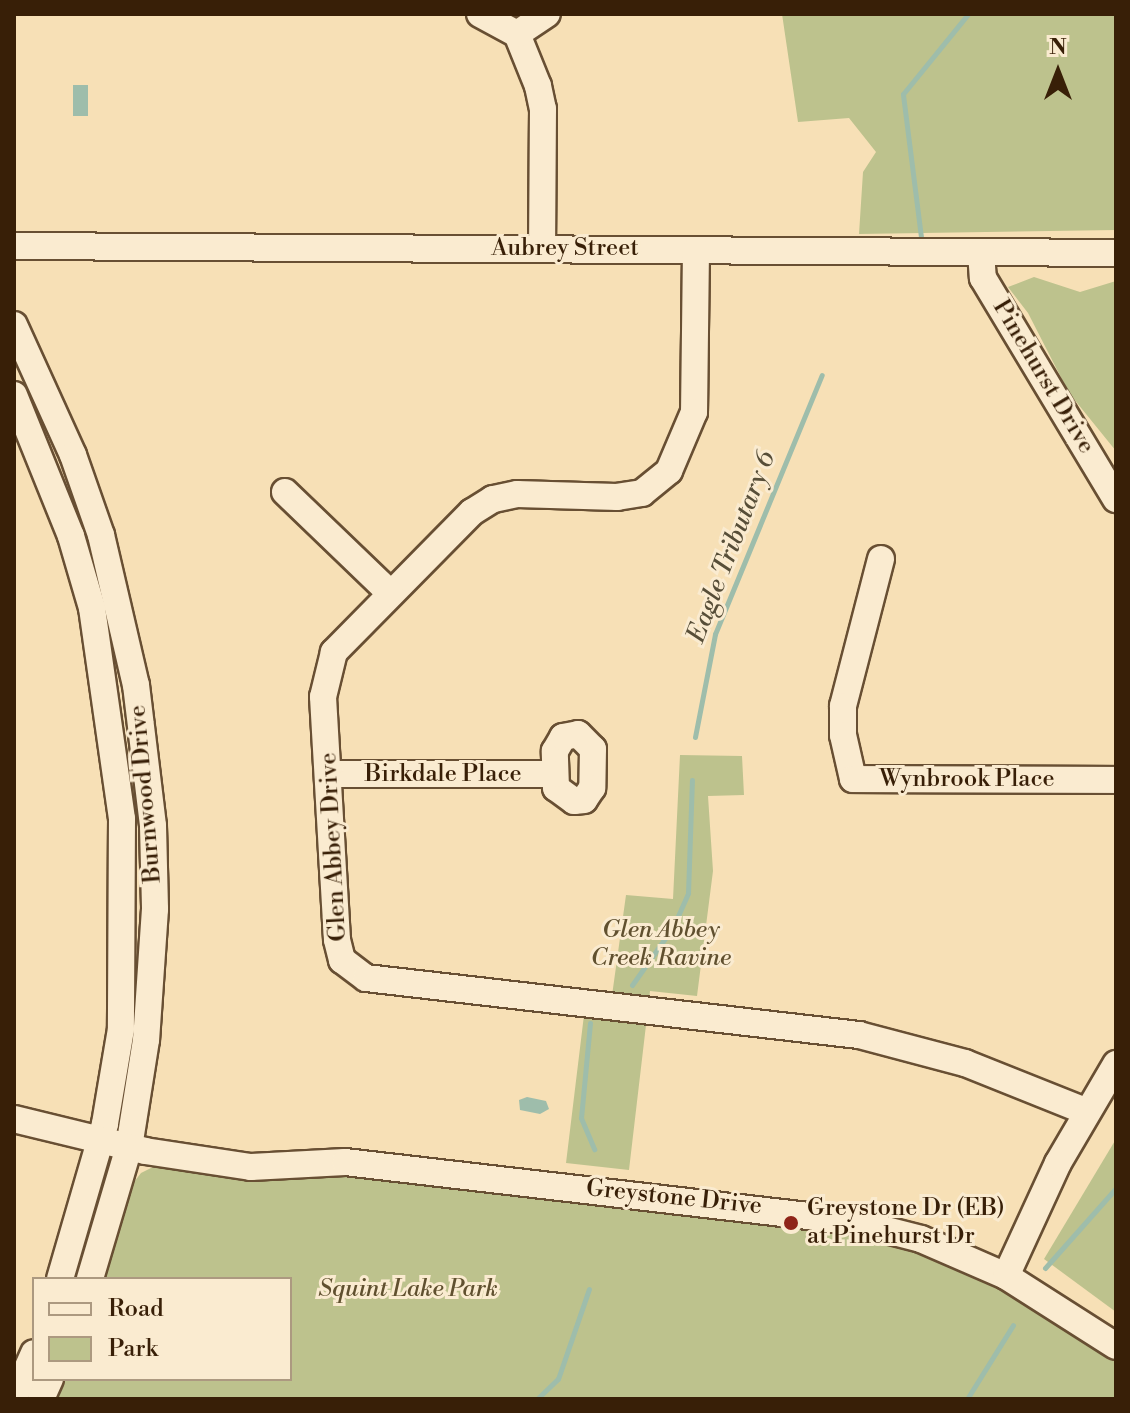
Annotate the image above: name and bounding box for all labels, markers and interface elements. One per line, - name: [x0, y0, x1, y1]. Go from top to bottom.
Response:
- north arrow: [1018, 32, 1098, 112]
- text: N: [1049, 34, 1067, 61]
- street label: Aubrey Street: [491, 235, 639, 263]
- street label: Pinehurst Drive: [986, 295, 1100, 459]
- water label: Eagle Tributary 6: [681, 447, 783, 647]
- street label: Burnwood Drive: [124, 704, 168, 884]
- street label: Glen Abbey Drive: [315, 752, 353, 942]
- street label: Birkdale Place: [364, 761, 522, 789]
- street label: Wynbrook Place: [879, 766, 1055, 794]
- park label: Glen Abbey Creek Ravine: [591, 917, 731, 973]
- street label: Greystone Drive: [585, 1174, 763, 1222]
- place label: Greystone Dr (EB) at Pinehurst Dr: [807, 1195, 1005, 1251]
- marker: Greystone Dr (EB) at Pinehurst Dr: [782, 1214, 800, 1232]
- park label: Squint Lake Park: [318, 1276, 498, 1304]
- legend: [32, 1277, 292, 1381]
- text: Road: [108, 1294, 164, 1324]
- text: Park: [108, 1334, 158, 1364]

